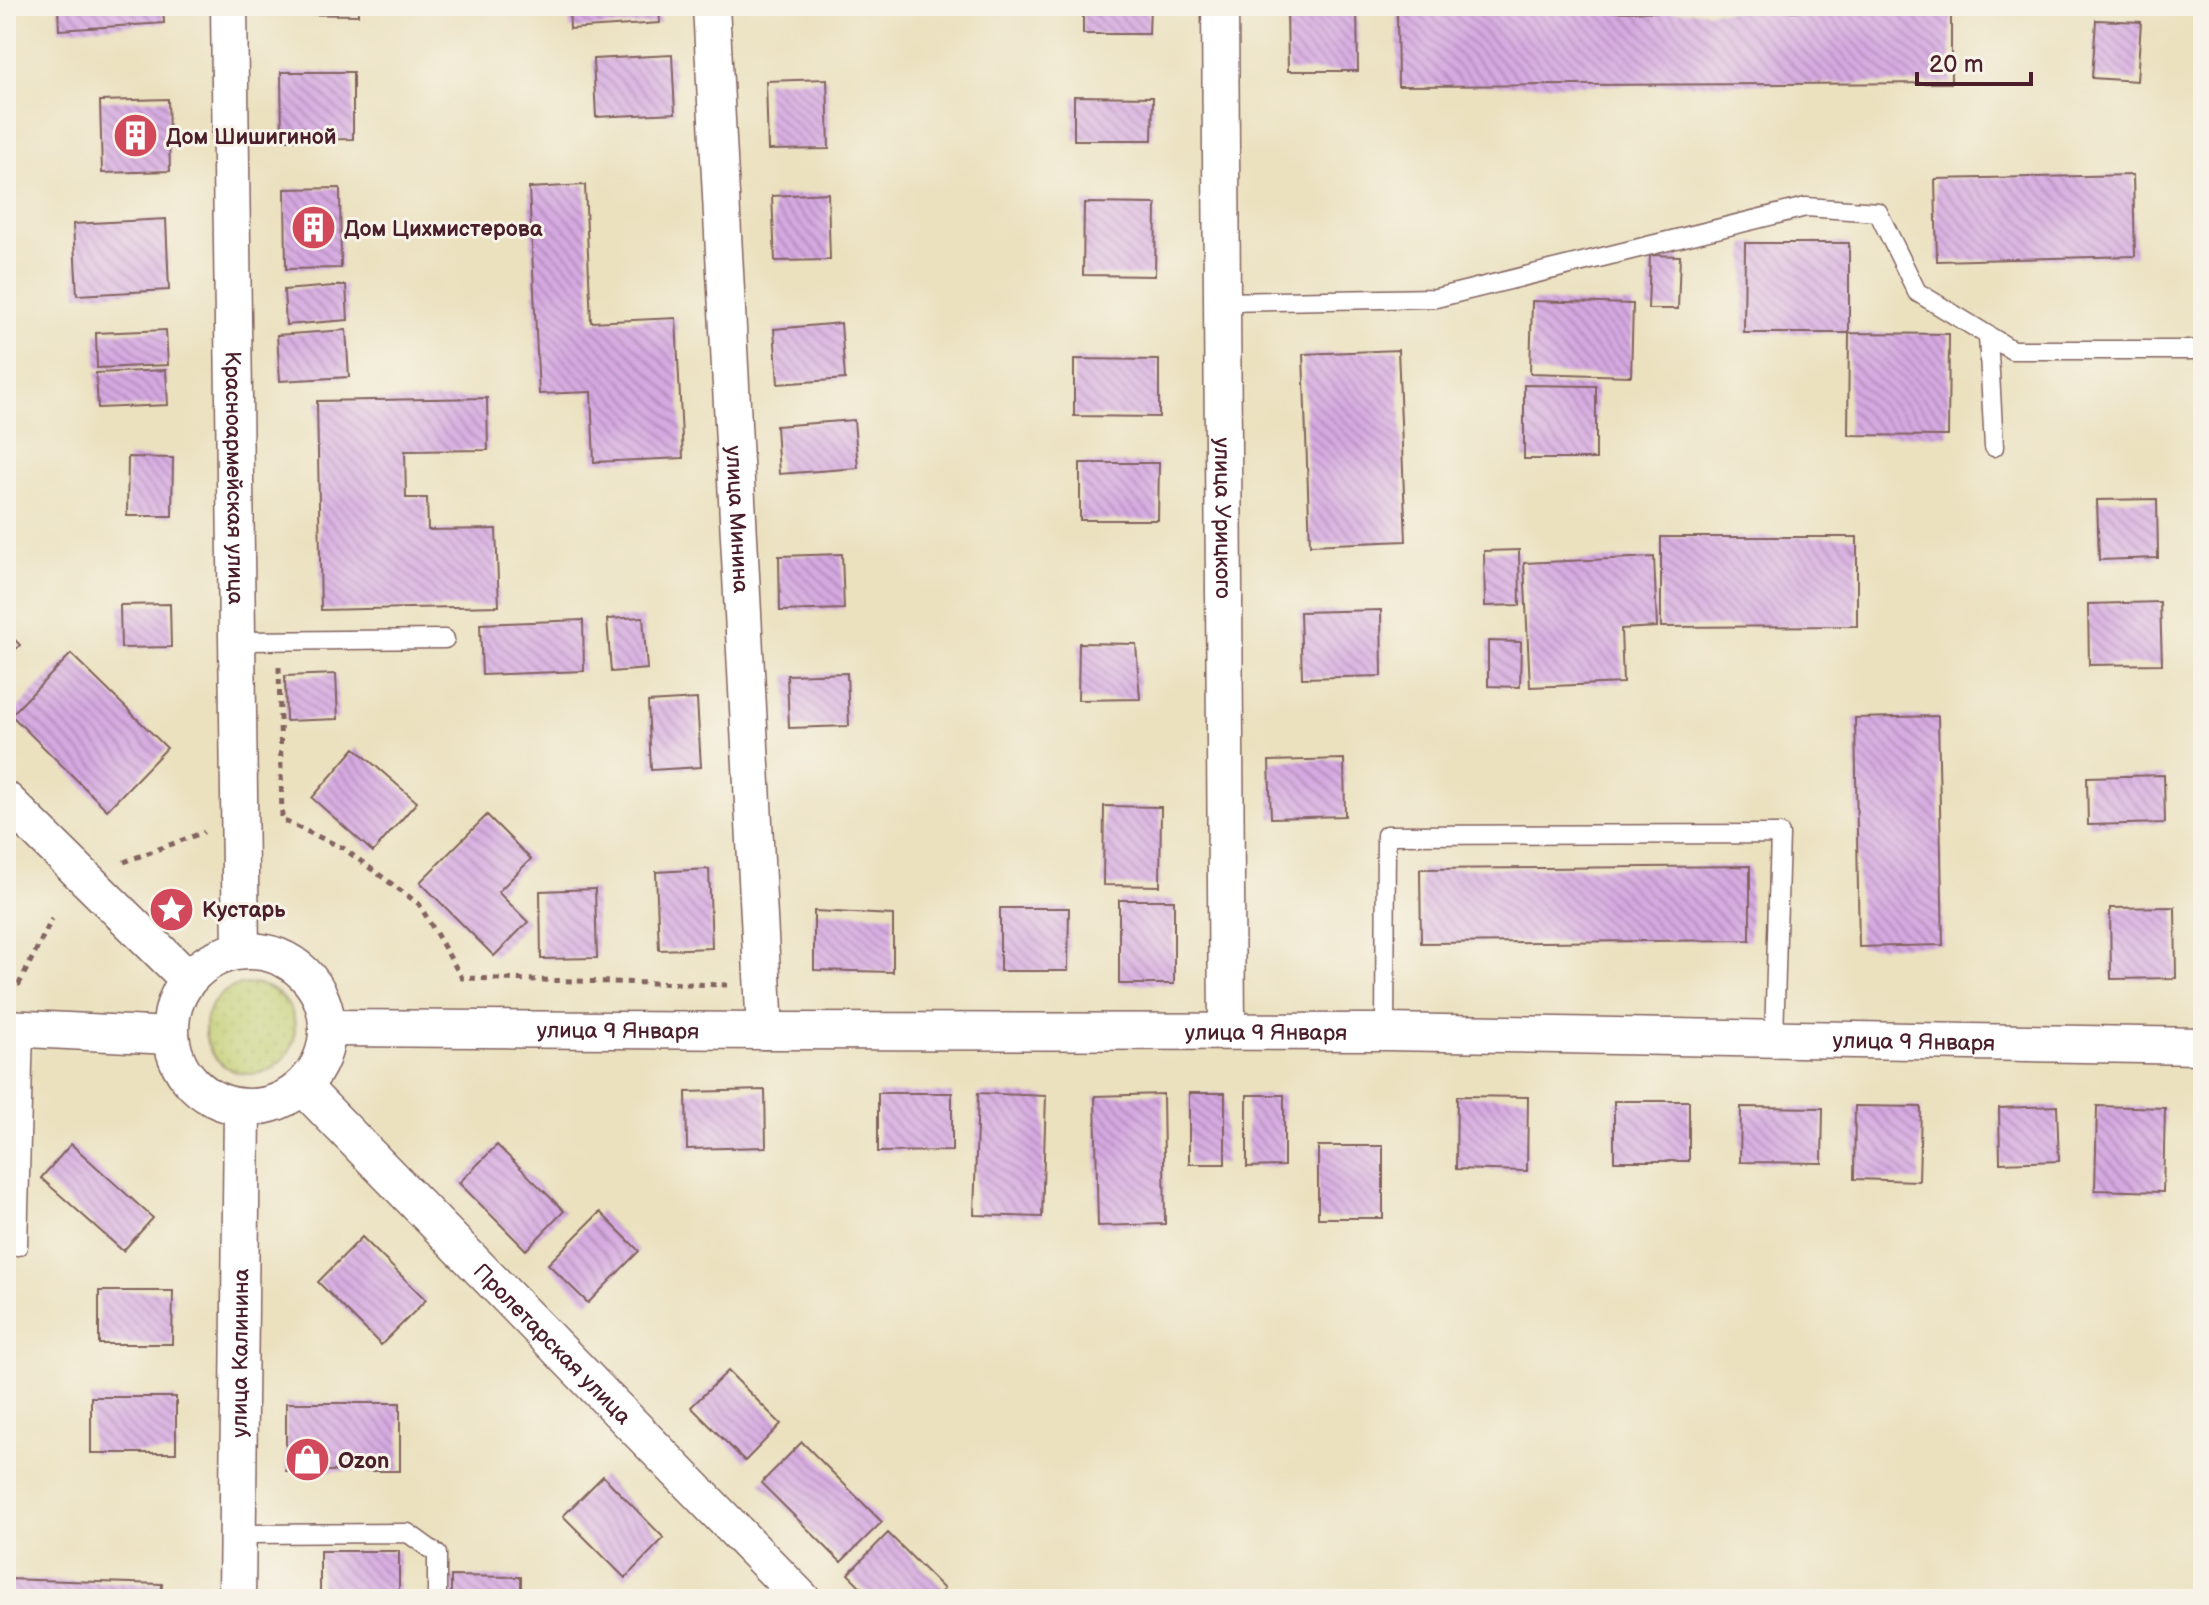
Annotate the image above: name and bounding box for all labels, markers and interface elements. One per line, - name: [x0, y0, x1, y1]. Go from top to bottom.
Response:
- scale bar: [1917, 36, 2031, 86]
- text: 20 m: [1929, 50, 1984, 79]
- building icon: Дом Шишигиной: [111, 112, 159, 160]
- place label: Дом Шишигиной: [166, 124, 337, 151]
- building icon: Дом Цихмистерова: [289, 204, 337, 252]
- place label: Дом Цихмистерова: [344, 216, 543, 243]
- street label: Красноармейская улица: [218, 351, 249, 605]
- street label: улица Урицкого: [1208, 437, 1236, 599]
- street label: улица Минина: [719, 445, 754, 594]
- place icon: Кустарь: [147, 885, 195, 933]
- place label: Кустарь: [202, 897, 286, 924]
- street label: улица 9 Января: [537, 1017, 699, 1046]
- street label: улица 9 Января: [1185, 1020, 1347, 1047]
- street label: улица 9 Января: [1832, 1028, 1995, 1057]
- street label: Пролетарская улица: [467, 1258, 636, 1431]
- street label: улица Калинина: [227, 1268, 255, 1438]
- shop icon: Ozon: [283, 1436, 331, 1484]
- place label: Ozon: [338, 1448, 389, 1475]

